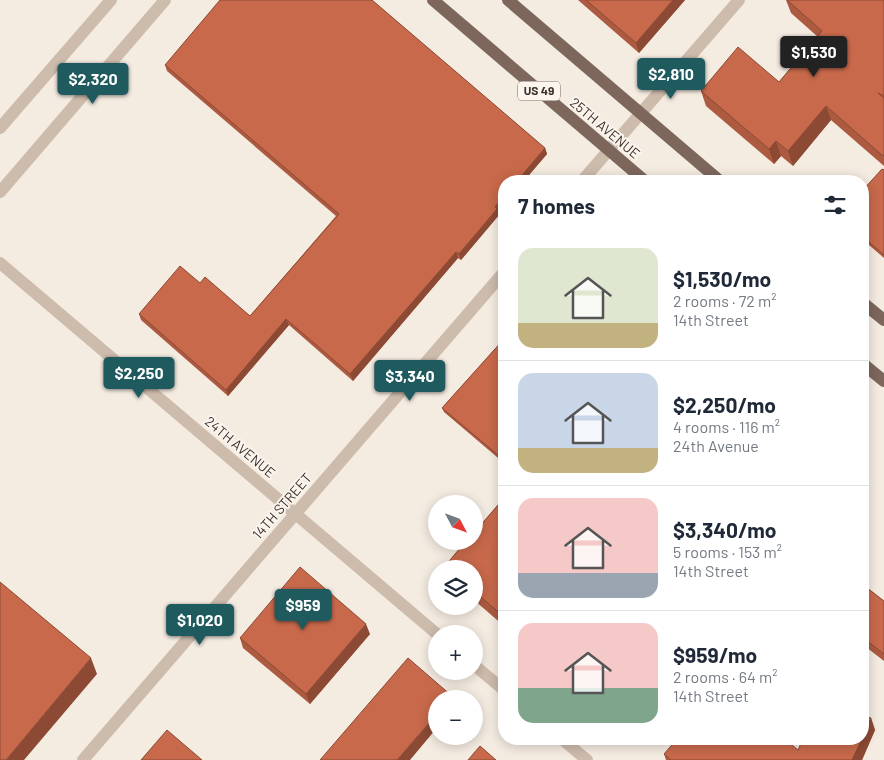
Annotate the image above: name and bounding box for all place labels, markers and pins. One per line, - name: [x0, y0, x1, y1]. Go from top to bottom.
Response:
- pin: $1,530: [773, 36, 855, 78]
- pin: $2,810: [630, 58, 712, 100]
- pin: $2,320: [52, 62, 134, 105]
- pin: $2,250: [98, 356, 180, 399]
- pin: $3,340: [369, 360, 451, 402]
- pin: $959: [273, 588, 333, 631]
- pin: $1,020: [159, 604, 241, 646]

